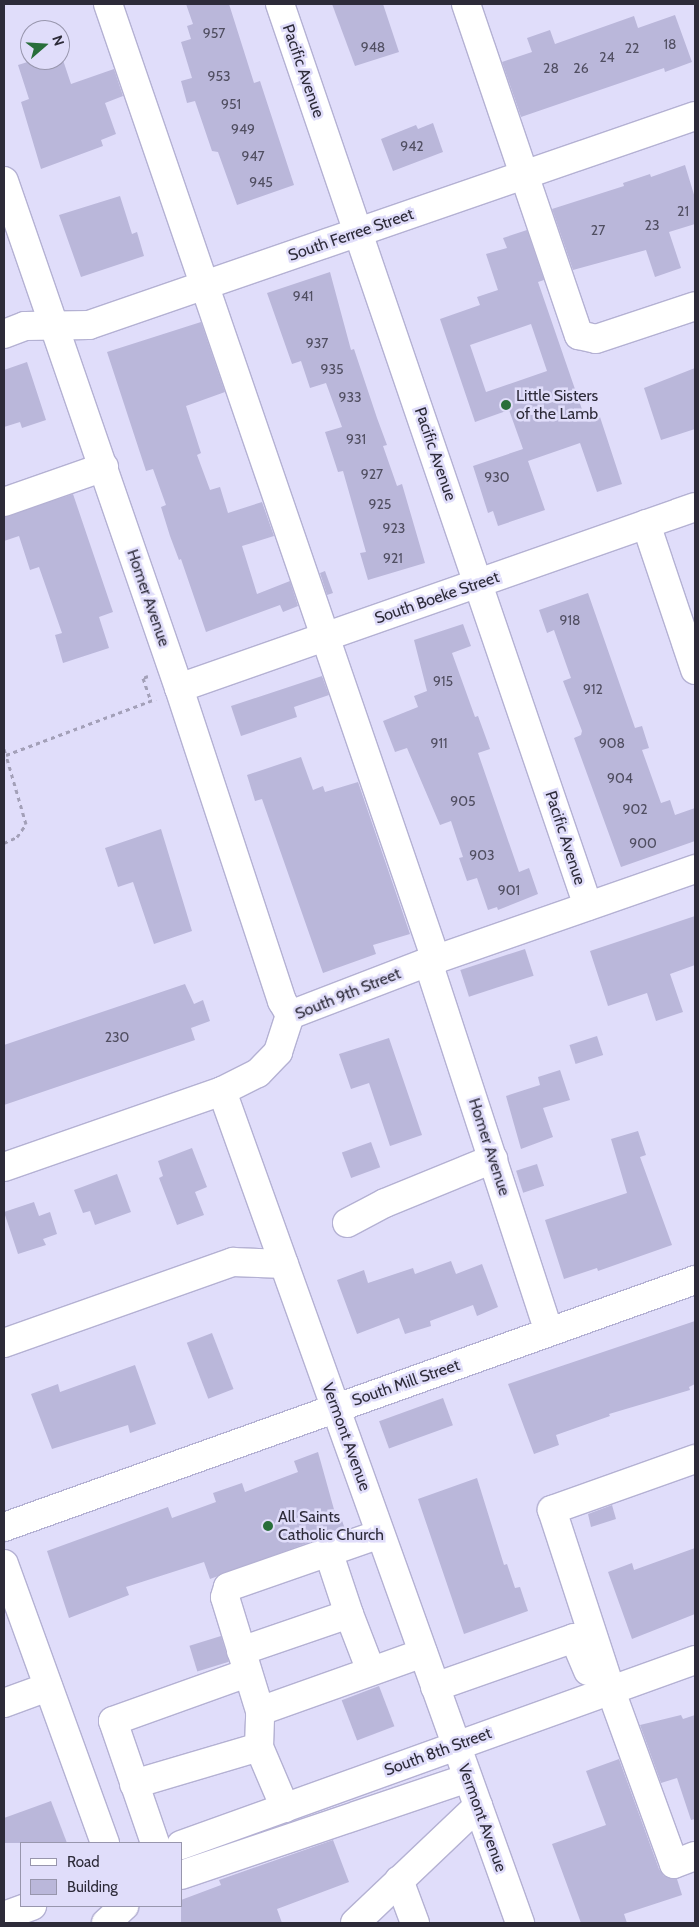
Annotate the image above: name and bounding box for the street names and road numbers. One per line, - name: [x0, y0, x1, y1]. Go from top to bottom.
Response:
- street label: Pacific Avenue: [278, 22, 328, 120]
- street label: South Ferree Street: [286, 205, 416, 265]
- street label: Pacific Avenue: [410, 405, 460, 503]
- street label: Homer Avenue: [122, 547, 174, 649]
- street label: South Boeke Street: [372, 568, 502, 628]
- street label: Pacific Avenue: [541, 789, 589, 887]
- street label: South 9th Street: [292, 964, 404, 1024]
- street label: Homer Avenue: [464, 1096, 514, 1198]
- street label: South Mill Street: [350, 1356, 462, 1410]
- street label: Vermont Avenue: [318, 1380, 374, 1494]
- street label: South 8th Street: [382, 1724, 494, 1780]
- street label: Vermont Avenue: [454, 1761, 510, 1875]

